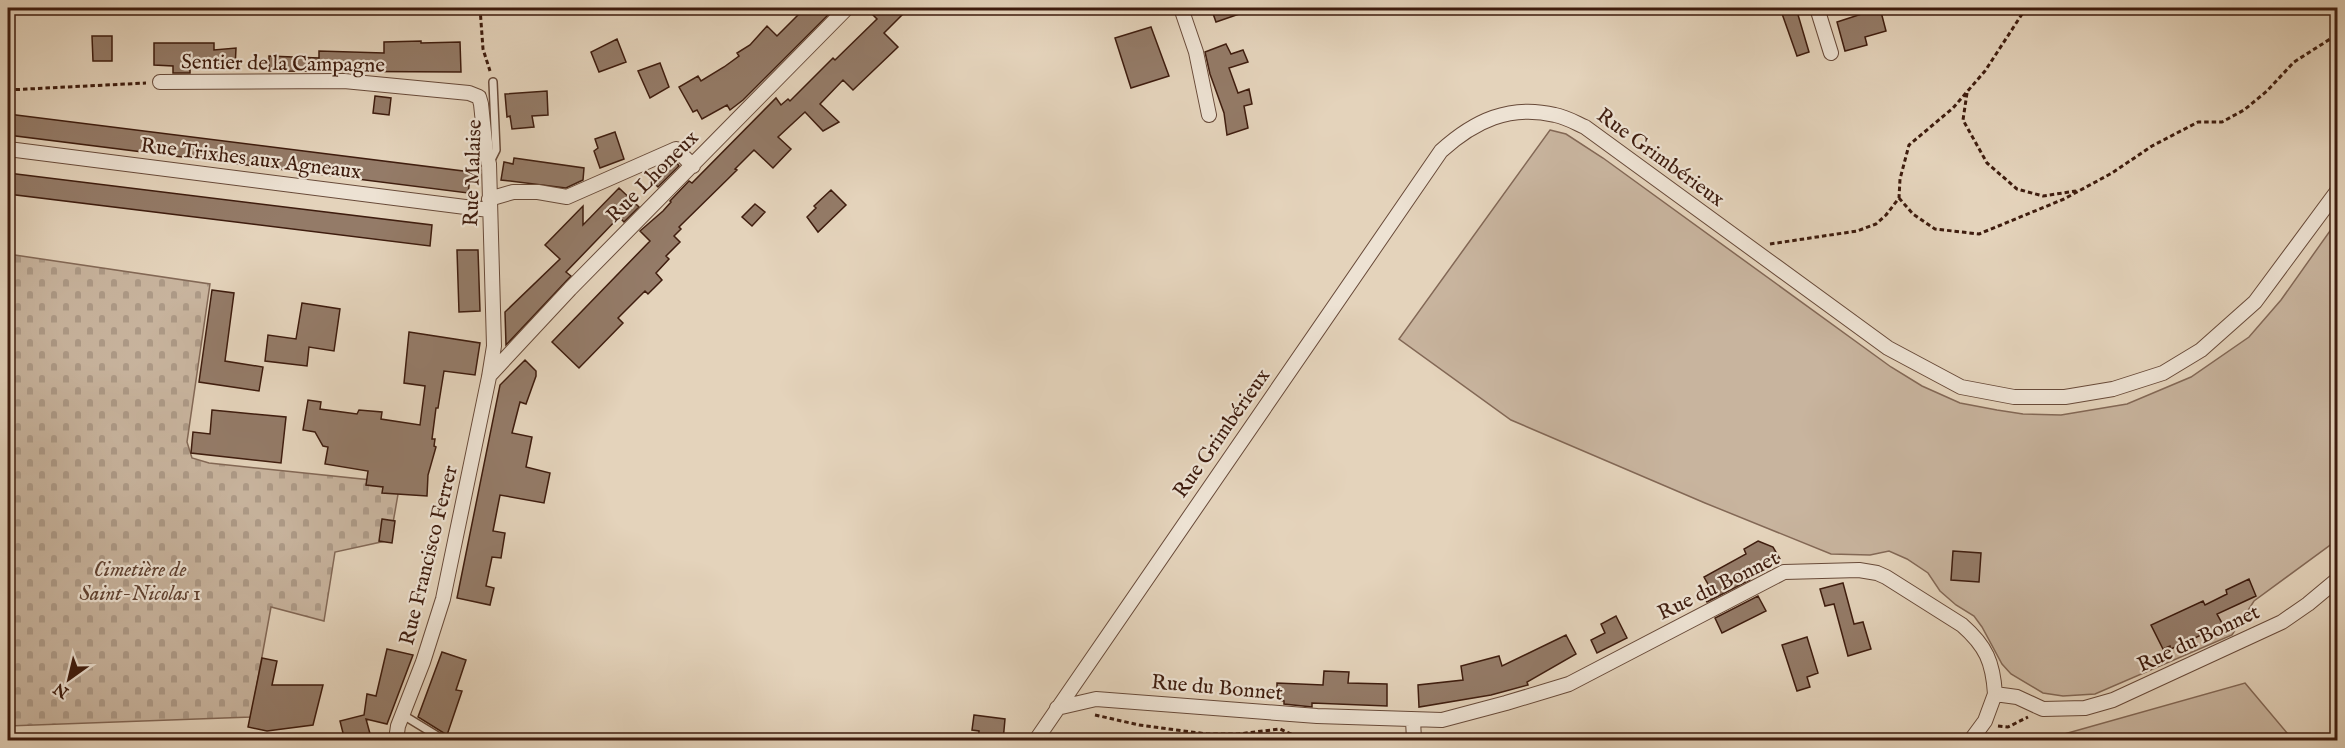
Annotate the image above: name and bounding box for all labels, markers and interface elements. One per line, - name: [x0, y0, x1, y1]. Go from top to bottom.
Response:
- street label: Sentier de la Campagne: [181, 49, 386, 80]
- street label: Rue Grimbérieux: [1591, 103, 1730, 214]
- street label: Rue Malaise: [458, 119, 489, 227]
- street label: Rue Lhoneux: [601, 125, 705, 229]
- street label: Rue Trixhes aux Agneaux: [139, 133, 363, 186]
- street label: Rue Grimbérieux: [1168, 364, 1277, 504]
- street label: Rue Francisco Ferrer: [394, 462, 465, 648]
- street label: Rue du Bonnet: [1653, 545, 1784, 627]
- park label: Cimetière de Saint-Nicolas 1: [79, 557, 201, 608]
- street label: Rue du Bonnet: [2133, 599, 2264, 679]
- north arrow: [39, 649, 99, 709]
- street label: Rue du Bonnet: [1150, 669, 1284, 708]
- text: N: [50, 678, 74, 702]

